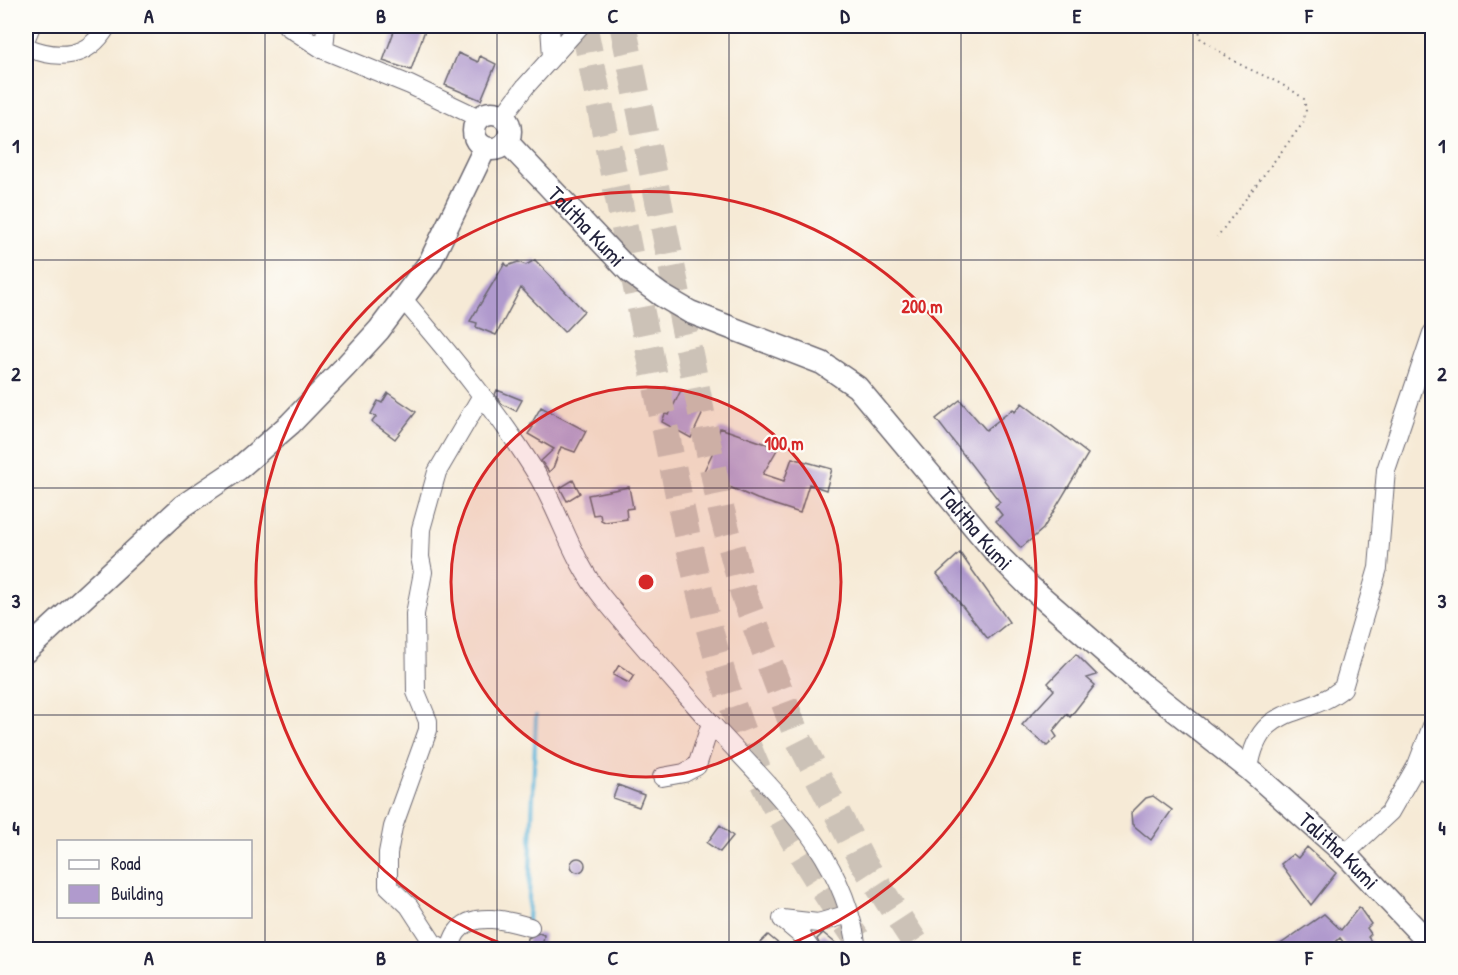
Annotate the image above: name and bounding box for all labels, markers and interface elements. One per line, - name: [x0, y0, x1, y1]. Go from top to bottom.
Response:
- text: A: [144, 2, 154, 29]
- text: B: [376, 2, 386, 29]
- text: C: [608, 2, 619, 29]
- text: D: [840, 2, 850, 29]
- text: E: [1073, 2, 1082, 29]
- text: F: [1304, 2, 1314, 29]
- text: 1: [12, 132, 20, 159]
- text: 1: [1438, 132, 1446, 159]
- street label: Talitha Kumi: [541, 179, 632, 273]
- text: 200 m: [902, 294, 942, 319]
- text: 2: [11, 360, 21, 387]
- text: 2: [1437, 360, 1447, 387]
- text: 100 m: [764, 431, 804, 456]
- street label: Talitha Kumi: [932, 481, 1020, 577]
- centre of rings: [636, 572, 656, 592]
- text: 3: [12, 587, 21, 614]
- text: 3: [1438, 587, 1447, 614]
- street label: Talitha Kumi: [1292, 805, 1386, 896]
- text: 4: [12, 814, 20, 841]
- text: 4: [1438, 814, 1446, 841]
- legend: [57, 840, 252, 918]
- text: Road: [111, 851, 141, 876]
- text: Building: [111, 881, 163, 906]
- text: A: [144, 944, 154, 971]
- text: B: [376, 944, 386, 971]
- text: C: [608, 944, 619, 971]
- text: D: [840, 944, 850, 971]
- text: E: [1073, 944, 1082, 971]
- text: F: [1304, 944, 1314, 971]

